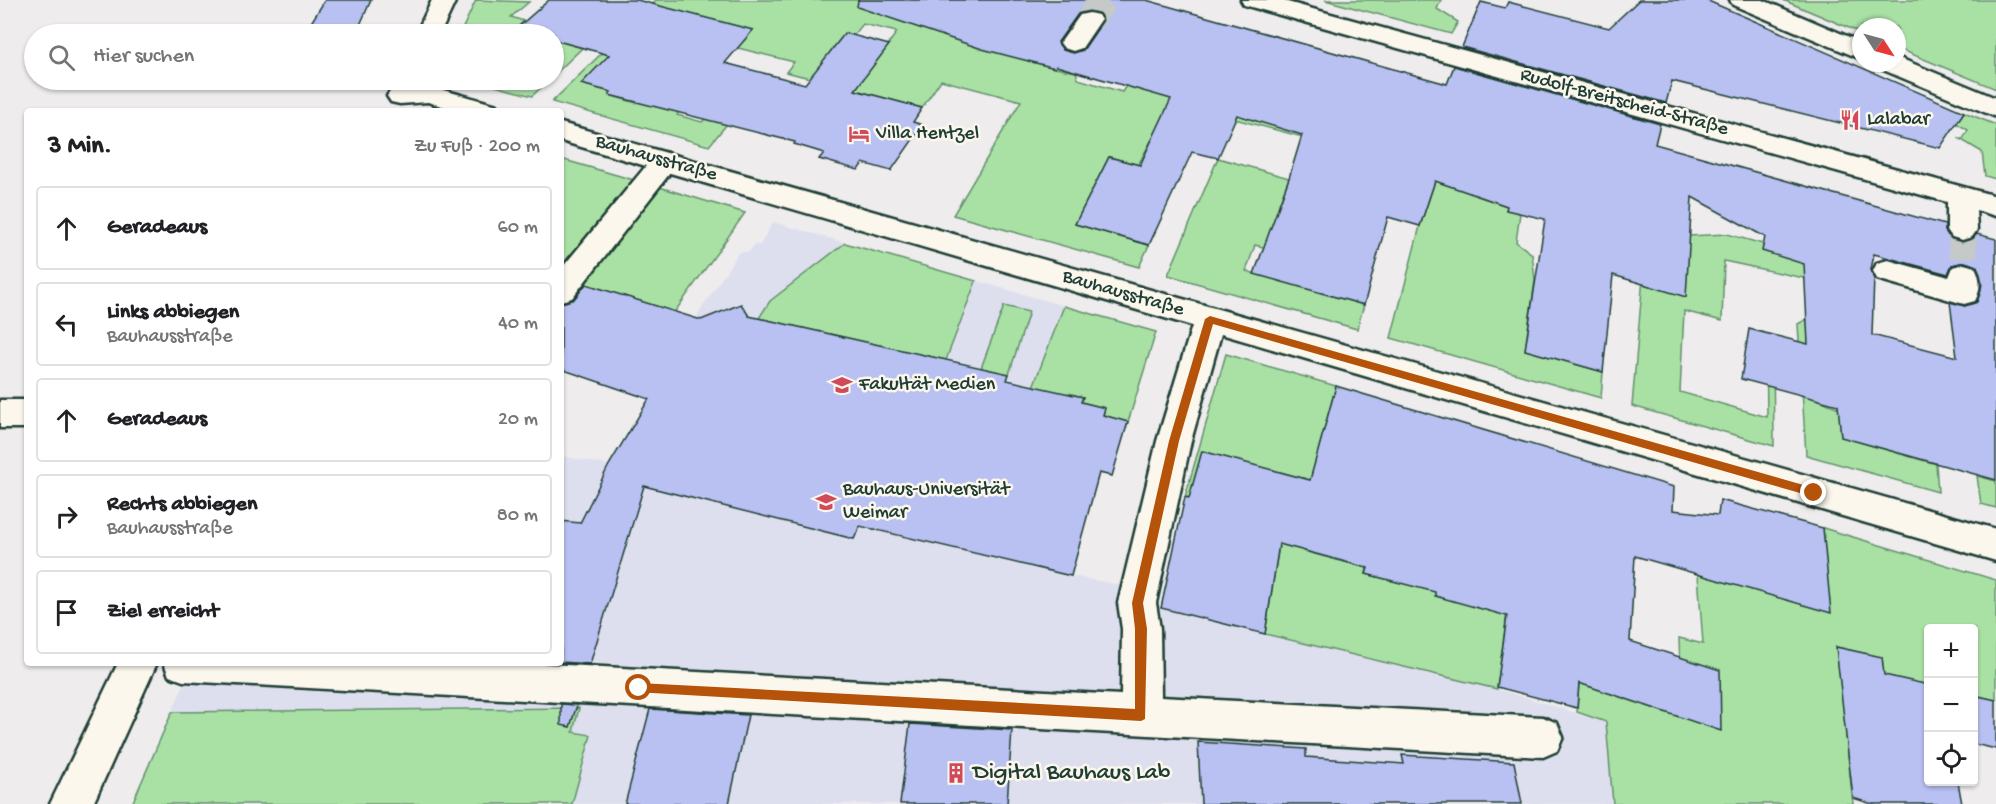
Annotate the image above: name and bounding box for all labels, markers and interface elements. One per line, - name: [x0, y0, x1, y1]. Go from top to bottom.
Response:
- north arrow: [1852, 18, 1906, 72]
- search box: [24, 24, 564, 90]
- icon: search: [45, 41, 78, 74]
- text: Hier suchen: [93, 44, 194, 70]
- street label: Rudolf-Breitscheid-Straße: [1517, 64, 1731, 142]
- restaurant icon: Lalabar: [1838, 108, 1862, 132]
- place label: Lalabar: [1867, 109, 1932, 132]
- hotel icon: Villa Hentzel: [847, 122, 871, 146]
- place label: Villa Hentzel: [875, 123, 979, 146]
- street label: Bauhausstraße: [592, 130, 720, 188]
- text: 3 Min.: [48, 132, 112, 163]
- text: Zu Fuß · 200 m: [414, 136, 540, 159]
- icon: ahead: [50, 212, 83, 245]
- text: Geradeaus: [107, 215, 207, 241]
- text: 60 m: [498, 217, 538, 240]
- street label: Bauhausstraße: [1059, 265, 1187, 323]
- text: Links abbiegen: [107, 300, 239, 326]
- icon: left: [50, 308, 83, 341]
- text: 40 m: [498, 313, 538, 336]
- text: Bauhausstraße: [107, 326, 233, 349]
- school or university icon: Fakultät Medien: [830, 373, 854, 397]
- place label: Fakultät Medien: [858, 374, 996, 397]
- icon: ahead: [50, 404, 83, 437]
- text: Geradeaus: [107, 407, 207, 433]
- text: 20 m: [498, 409, 538, 432]
- place label: Bauhaus-Universität Weimar: [842, 479, 1011, 525]
- route end: [1800, 479, 1826, 505]
- school or university icon: Bauhaus-Universität Weimar: [814, 490, 838, 514]
- text: Rechts abbiegen: [107, 492, 257, 518]
- icon: right: [50, 500, 83, 533]
- text: 80 m: [497, 505, 538, 528]
- text: Bauhausstraße: [107, 518, 233, 541]
- icon: arrive: [50, 596, 83, 629]
- text: Ziel erreicht: [107, 599, 219, 625]
- map controls: [1924, 624, 1978, 786]
- button: +: [1924, 624, 1978, 678]
- route start: [625, 674, 651, 700]
- button: −: [1924, 678, 1978, 732]
- button: locate: [1924, 732, 1978, 786]
- place label: Digital Bauhaus Lab: [971, 759, 1171, 788]
- building icon: Digital Bauhaus Lab: [944, 761, 968, 785]

